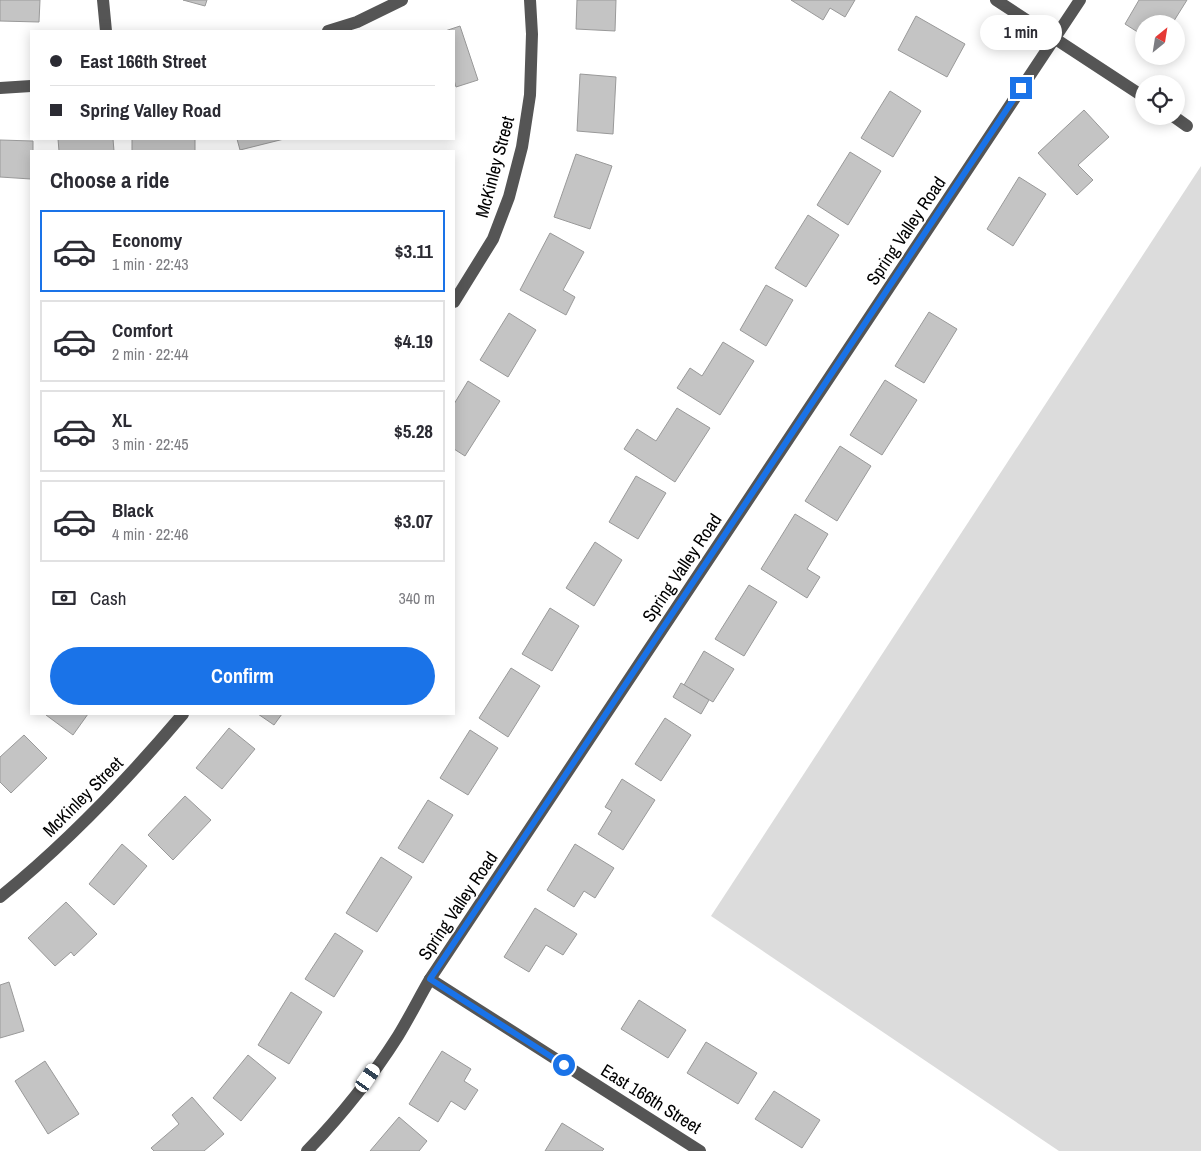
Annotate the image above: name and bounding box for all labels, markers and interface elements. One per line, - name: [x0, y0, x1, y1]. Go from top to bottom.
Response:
- north arrow: [1135, 15, 1185, 65]
- map controls: [1135, 15, 1185, 125]
- callout: 1 min: [980, 16, 1062, 51]
- text: 1 min: [1004, 21, 1038, 43]
- text: East 166th Street: [80, 48, 206, 74]
- button: locate: [1135, 75, 1185, 125]
- route end: [1010, 77, 1032, 99]
- text: Spring Valley Road: [80, 97, 221, 123]
- street label: McKinley Street: [469, 113, 520, 220]
- text: Choose a ride: [50, 165, 169, 195]
- street label: Spring Valley Road: [860, 171, 951, 290]
- text: Economy: [112, 227, 182, 253]
- icon: car: [52, 229, 97, 274]
- text: $3.11: [395, 238, 433, 264]
- text: 1 min · 22:43: [112, 253, 189, 275]
- text: Comfort: [112, 317, 173, 343]
- icon: car: [52, 319, 97, 364]
- text: $4.19: [394, 328, 433, 354]
- text: 2 min · 22:44: [112, 343, 189, 365]
- text: XL: [112, 407, 132, 433]
- icon: car: [52, 409, 97, 454]
- text: $5.28: [394, 418, 433, 444]
- text: 3 min · 22:45: [112, 433, 189, 455]
- text: Black: [112, 497, 154, 523]
- icon: car: [52, 499, 97, 544]
- text: $3.07: [394, 508, 433, 534]
- street label: Spring Valley Road: [636, 508, 727, 627]
- text: 4 min · 22:46: [112, 523, 189, 545]
- icon: cash: [50, 584, 78, 612]
- text: Cash: [90, 585, 126, 611]
- text: 340 m: [399, 587, 435, 609]
- button: Confirm: [50, 647, 435, 705]
- street label: McKinley Street: [37, 751, 128, 842]
- street label: Spring Valley Road: [412, 846, 503, 965]
- route start: [553, 1054, 575, 1076]
- street label: East 166th Street: [596, 1058, 706, 1139]
- car: [353, 1061, 382, 1095]

